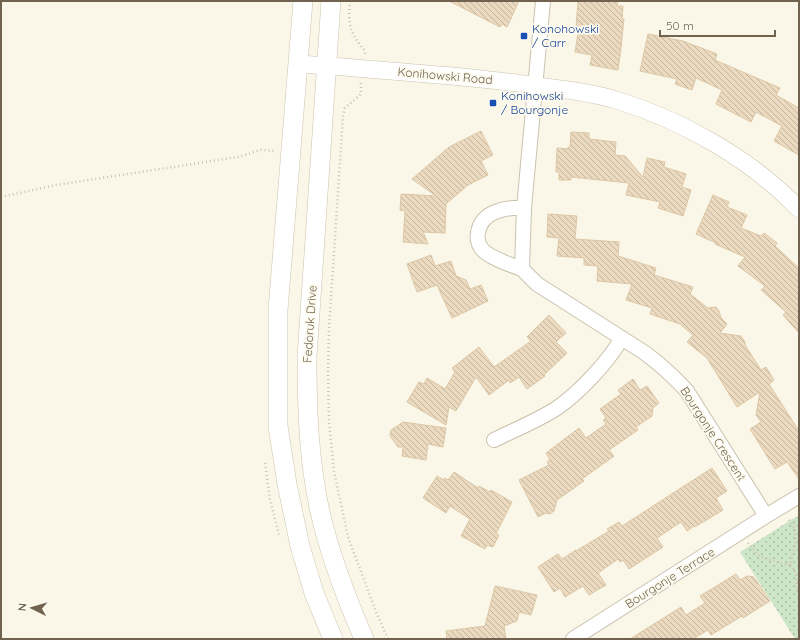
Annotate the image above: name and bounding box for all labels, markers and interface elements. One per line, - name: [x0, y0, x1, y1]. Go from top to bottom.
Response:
- scale bar: [660, 12, 775, 38]
- text: 50 m: [666, 18, 694, 33]
- place label: Konohowski / Carr: [532, 21, 599, 50]
- marker: Konohowski / Carr: [519, 31, 529, 41]
- street label: Konihowski Road: [397, 64, 493, 87]
- place label: Konihowski / Bourgonje: [501, 88, 569, 117]
- marker: Konihowski / Bourgonje: [488, 98, 498, 108]
- street label: Fedoruk Drive: [299, 284, 320, 363]
- street label: Bourgonje Crescent: [677, 384, 750, 484]
- street label: Bourgonje Terrace: [622, 544, 718, 611]
- north arrow: [12, 588, 52, 628]
- text: N: [15, 602, 29, 612]

